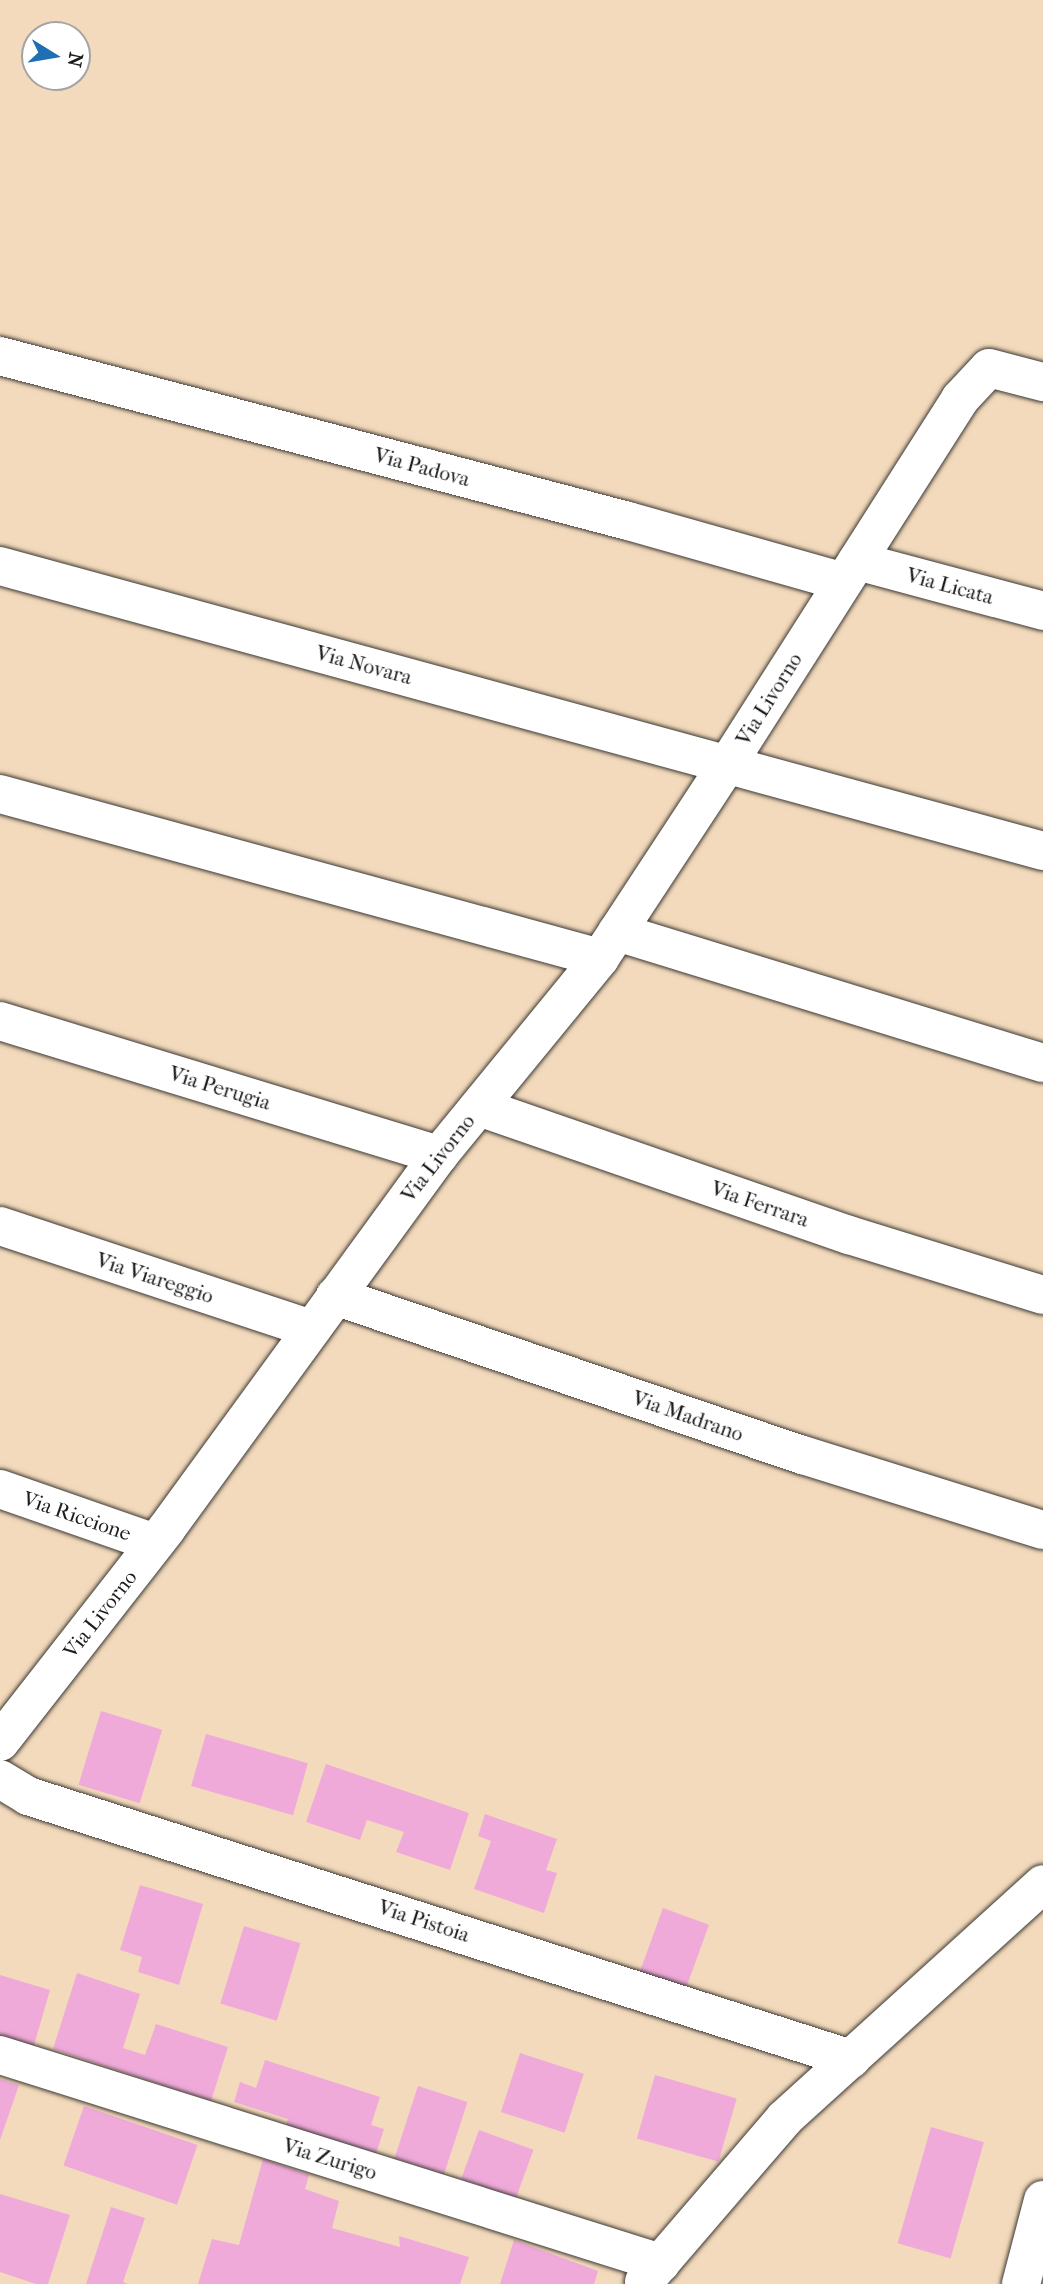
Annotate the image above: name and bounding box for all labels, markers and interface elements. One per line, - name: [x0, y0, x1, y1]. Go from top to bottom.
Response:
- north arrow: [21, 21, 91, 91]
- text: N: [62, 50, 87, 69]
- street label: Via Padova: [371, 442, 473, 492]
- street label: Via Licata: [904, 562, 996, 610]
- street label: Via Novara: [313, 640, 415, 690]
- street label: Via Livorno: [731, 648, 807, 750]
- street label: Via Perugia: [166, 1061, 274, 1115]
- street label: Via Livorno: [396, 1109, 480, 1207]
- street label: Via Ferrara: [708, 1176, 812, 1232]
- street label: Via Viareggio: [93, 1247, 217, 1309]
- street label: Via Madrano: [629, 1385, 747, 1447]
- street label: Via Riccione: [20, 1486, 134, 1546]
- street label: Via Livorno: [58, 1565, 142, 1663]
- street label: Via Pistoia: [375, 1894, 473, 1948]
- street label: Via Zurigo: [280, 2133, 380, 2185]

